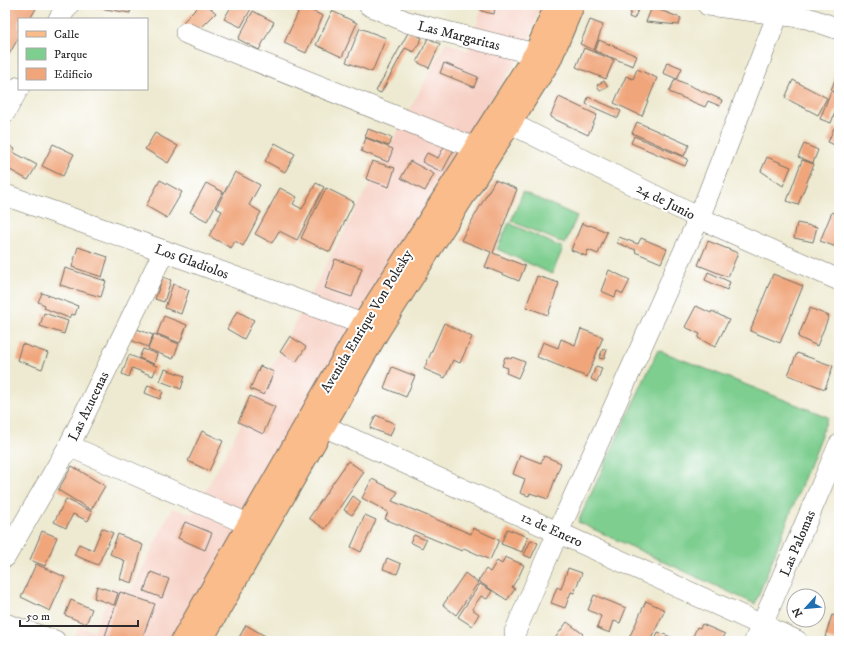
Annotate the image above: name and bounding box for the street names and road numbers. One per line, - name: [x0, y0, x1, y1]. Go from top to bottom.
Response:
- street label: Las Margaritas: [416, 17, 502, 55]
- street label: 24 de Junio: [633, 179, 698, 224]
- street label: Los Gladiolos: [152, 240, 231, 284]
- street label: Avenida Enrique Von Polesky: [317, 246, 417, 396]
- street label: Las Azucenas: [64, 368, 114, 444]
- street label: Las Palomas: [776, 507, 820, 579]
- street label: 12 de Enero: [518, 508, 585, 552]

